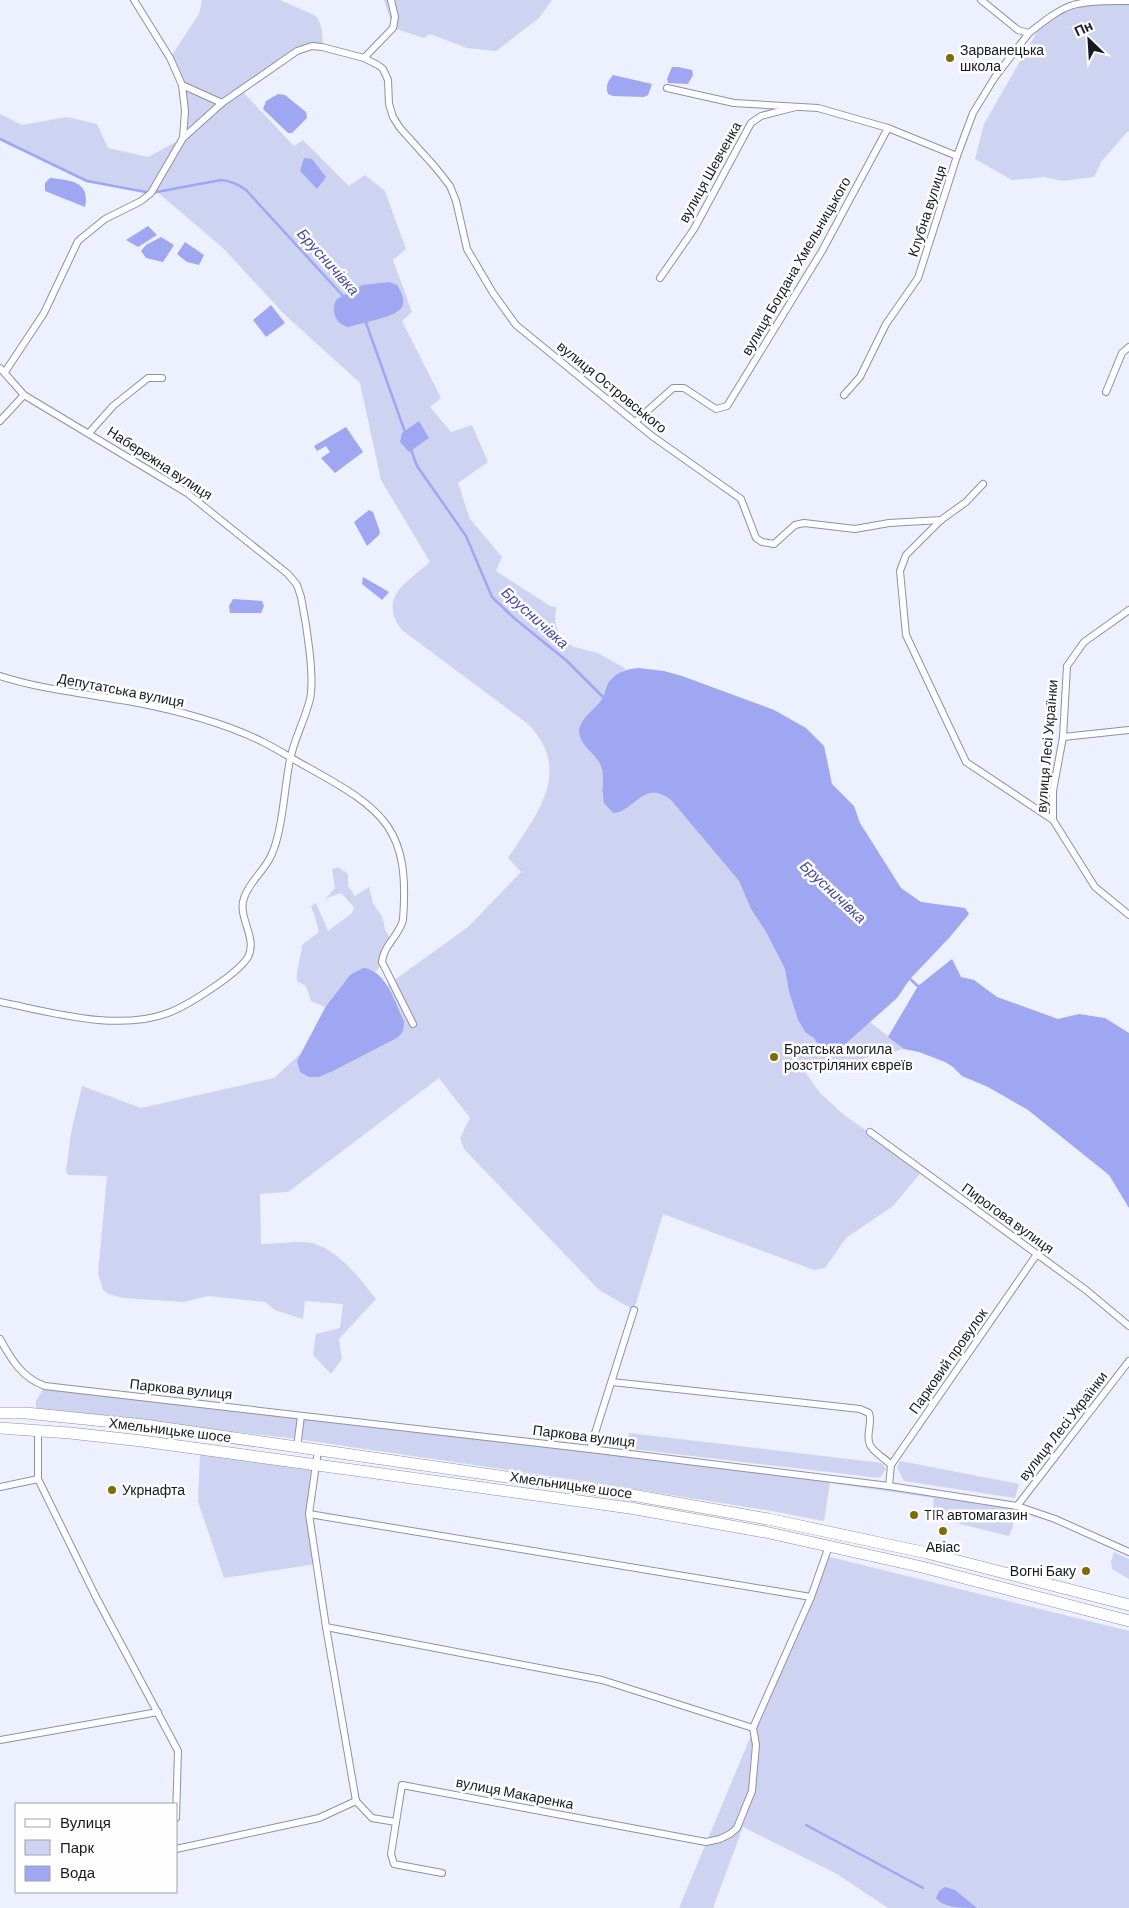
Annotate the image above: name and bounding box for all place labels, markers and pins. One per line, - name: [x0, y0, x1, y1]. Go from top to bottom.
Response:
- place label: Зарванецька школа: [960, 41, 1044, 74]
- marker: Зарванецька школа: [944, 52, 956, 64]
- place label: Братська могила розстріляних євреїв: [784, 1040, 913, 1073]
- marker: Братська могила розстріляних євреїв: [768, 1051, 780, 1063]
- place label: Укрнафта: [122, 1481, 185, 1498]
- marker: Укрнафта: [106, 1484, 118, 1496]
- place label: TIR автомагазин: [924, 1506, 1028, 1523]
- marker: TIR автомагазин: [908, 1509, 920, 1521]
- marker: Авіас: [937, 1525, 949, 1537]
- place label: Авіас: [926, 1538, 960, 1555]
- place label: Вогні Баку: [1010, 1562, 1076, 1579]
- marker: Вогні Баку: [1080, 1565, 1092, 1577]

